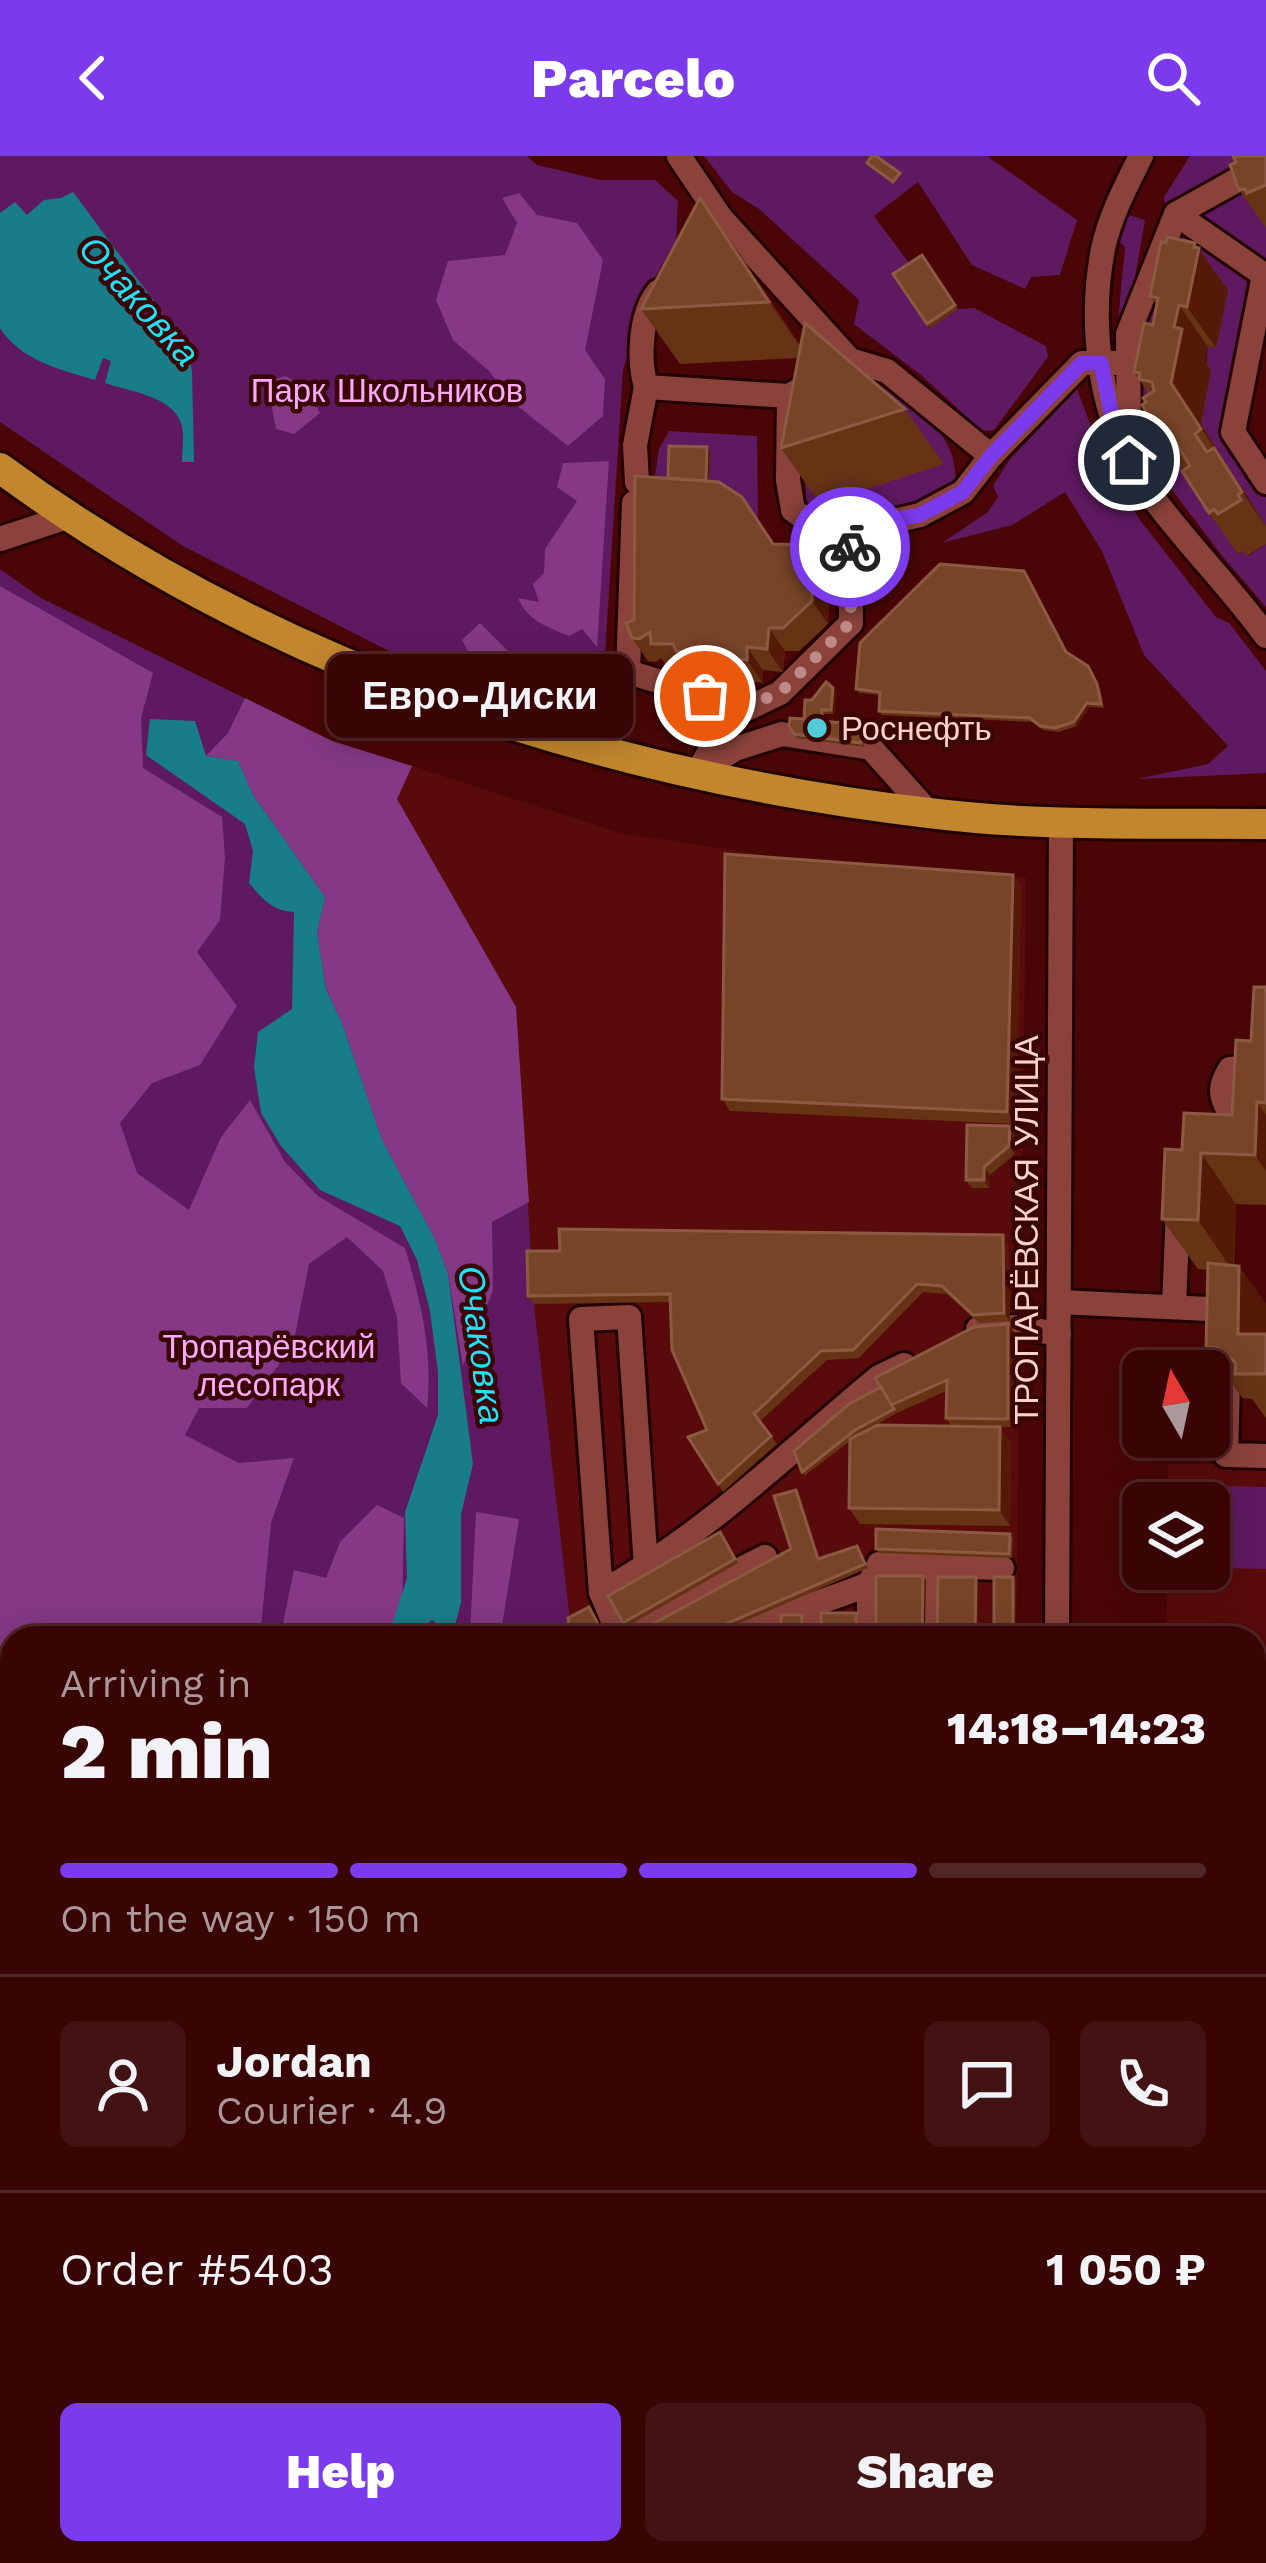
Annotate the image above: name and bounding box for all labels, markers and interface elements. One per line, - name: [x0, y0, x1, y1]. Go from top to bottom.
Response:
- icon: back: [60, 45, 126, 111]
- icon: search: [1140, 45, 1206, 111]
- text: Parcelo: [531, 47, 735, 110]
- water label: Очаковка: [70, 228, 208, 374]
- park label: Парк Школьников: [251, 371, 523, 410]
- pin: [1078, 409, 1180, 511]
- icon: home: [1096, 427, 1162, 493]
- courier: [790, 487, 910, 607]
- icon: bike: [817, 514, 883, 580]
- pin: [654, 645, 756, 747]
- callout: Евро-Диски: [327, 654, 633, 738]
- icon: bag: [672, 663, 738, 729]
- text: Евро-Диски: [362, 673, 598, 718]
- place label: Роснефть: [841, 709, 992, 748]
- marker: Роснефть: [804, 715, 830, 741]
- street label: ТРОПАРЁВСКАЯ УЛИЦА: [1007, 1035, 1046, 1425]
- water label: Очаковка: [449, 1263, 513, 1427]
- park label: Тропарёвский лесопарк: [163, 1327, 375, 1404]
- north arrow: [1122, 1350, 1230, 1458]
- map controls: [1122, 1350, 1230, 1590]
- button: layers: [1122, 1482, 1230, 1590]
- text: Arriving in: [60, 1661, 251, 1706]
- text: 14:18–14:23: [947, 1702, 1206, 1755]
- text: 2 min: [60, 1705, 273, 1797]
- text: On the way · 150 m: [60, 1896, 421, 1941]
- button: person: [60, 2021, 186, 2147]
- button: chat: [924, 2021, 1050, 2147]
- button: phone: [1080, 2021, 1206, 2147]
- text: Jordan: [216, 2035, 372, 2088]
- text: Courier · 4.9: [216, 2088, 447, 2133]
- text: Order #5403: [60, 2243, 334, 2296]
- text: 1 050 ₽: [1046, 2243, 1206, 2296]
- button: Help: [60, 2403, 621, 2541]
- button: Share: [645, 2403, 1206, 2541]

